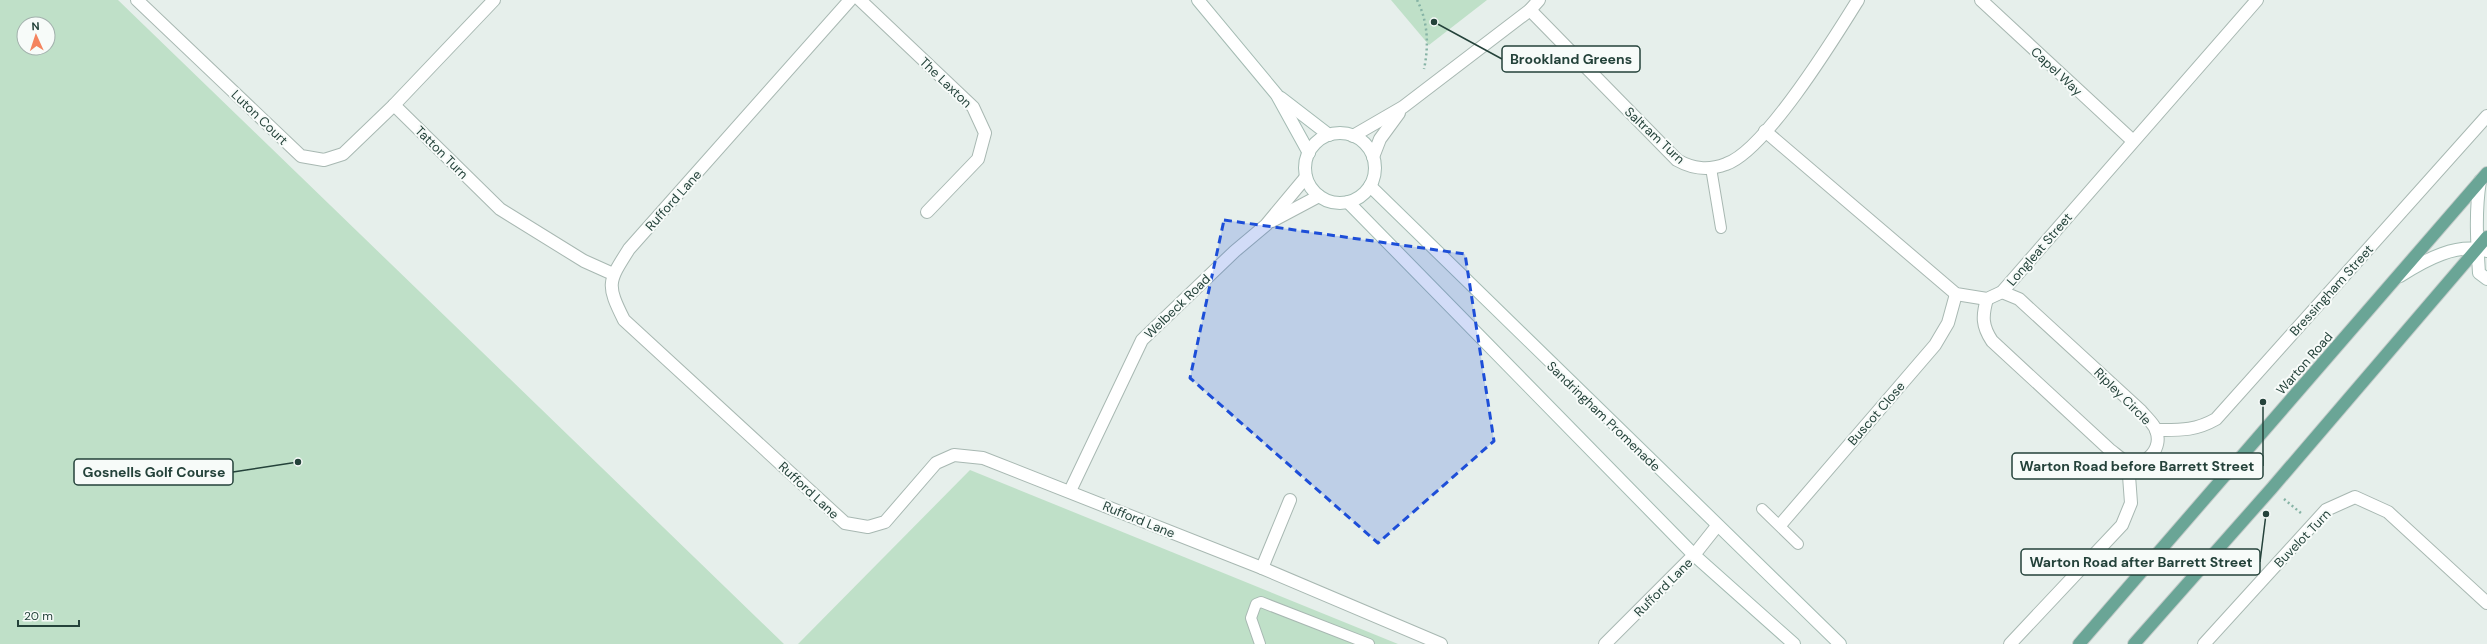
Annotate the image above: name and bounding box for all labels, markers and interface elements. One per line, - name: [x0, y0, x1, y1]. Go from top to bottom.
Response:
- north arrow: [16, 16, 56, 56]
- text: N: [31, 19, 40, 33]
- street label: Capel Way: [2027, 43, 2086, 100]
- callout: Brookland Greens: [1502, 46, 1640, 72]
- text: Brookland Greens: [1510, 50, 1632, 68]
- street label: The Laxton: [916, 53, 975, 111]
- street label: Luton Court: [228, 86, 292, 149]
- street label: Saltram Turn: [1621, 103, 1688, 167]
- street label: Tatton Turn: [412, 122, 472, 182]
- street label: Rufford Lane: [641, 166, 705, 234]
- street label: Longleat Street: [2003, 209, 2076, 289]
- street label: Bressingham Street: [2286, 241, 2377, 340]
- street label: Welbeck Road: [1141, 271, 1214, 342]
- street label: Warton Road: [2272, 328, 2336, 398]
- street label: Sandringham Promenade: [1543, 358, 1664, 475]
- street label: Ripley Circle: [2090, 364, 2155, 429]
- street label: Buscot Close: [1844, 378, 1909, 449]
- callout: Warton Road before Barrett Street: [2012, 453, 2263, 479]
- text: Warton Road before Barrett Street: [2020, 457, 2254, 475]
- street label: Rufford Lane: [775, 458, 842, 523]
- callout: Gosnells Golf Course: [74, 459, 233, 485]
- text: Gosnells Golf Course: [83, 463, 225, 481]
- street label: Rufford Lane: [1100, 497, 1177, 542]
- street label: Buvelot Turn: [2270, 506, 2334, 571]
- callout: Warton Road after Barrett Street: [2021, 549, 2260, 575]
- text: Warton Road after Barrett Street: [2029, 553, 2253, 571]
- street label: Rufford Lane: [1630, 554, 1696, 620]
- scale bar: [18, 602, 79, 628]
- text: 20 m: [24, 608, 53, 624]

